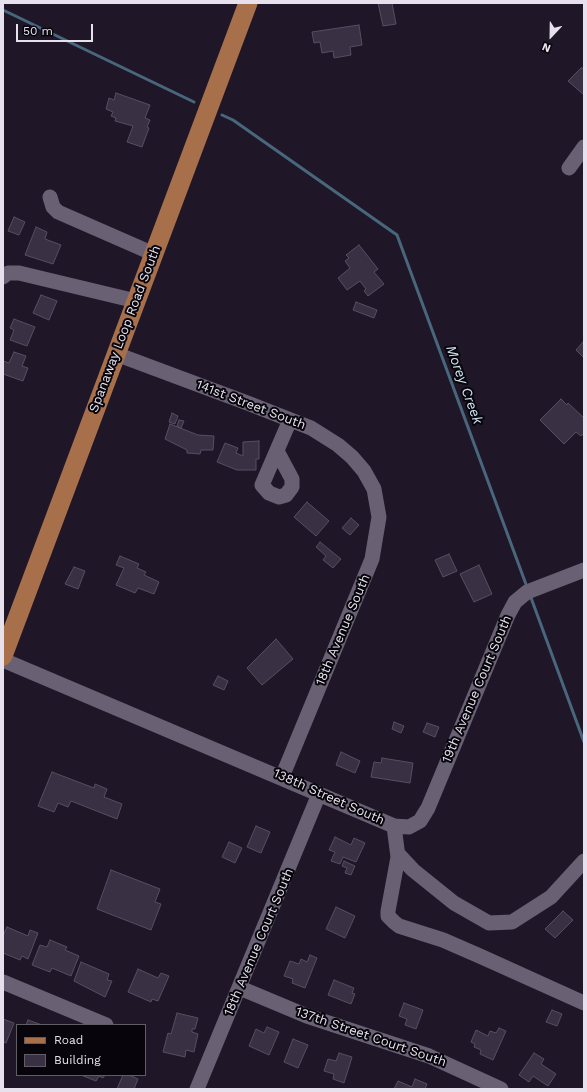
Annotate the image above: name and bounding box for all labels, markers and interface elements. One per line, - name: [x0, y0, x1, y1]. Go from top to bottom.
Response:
- scale bar: [18, 16, 95, 42]
- north arrow: [531, 16, 571, 56]
- text: 50 m: [23, 24, 53, 38]
- text: N: [540, 40, 553, 55]
- street label: Spanaway Loop Road South: [86, 243, 164, 415]
- water label: Morey Creek: [442, 343, 486, 427]
- street label: 141st Street South: [194, 377, 308, 433]
- street label: 18th Avenue South: [313, 572, 373, 688]
- street label: 19th Avenue Court South: [439, 613, 515, 765]
- street label: 138th Street South: [271, 766, 387, 828]
- street label: 18th Avenue Court South: [221, 866, 297, 1018]
- street label: 137th Street Court South: [294, 1004, 448, 1070]
- legend: [16, 1024, 146, 1076]
- text: Road: [54, 1033, 83, 1047]
- text: Building: [54, 1053, 101, 1067]

